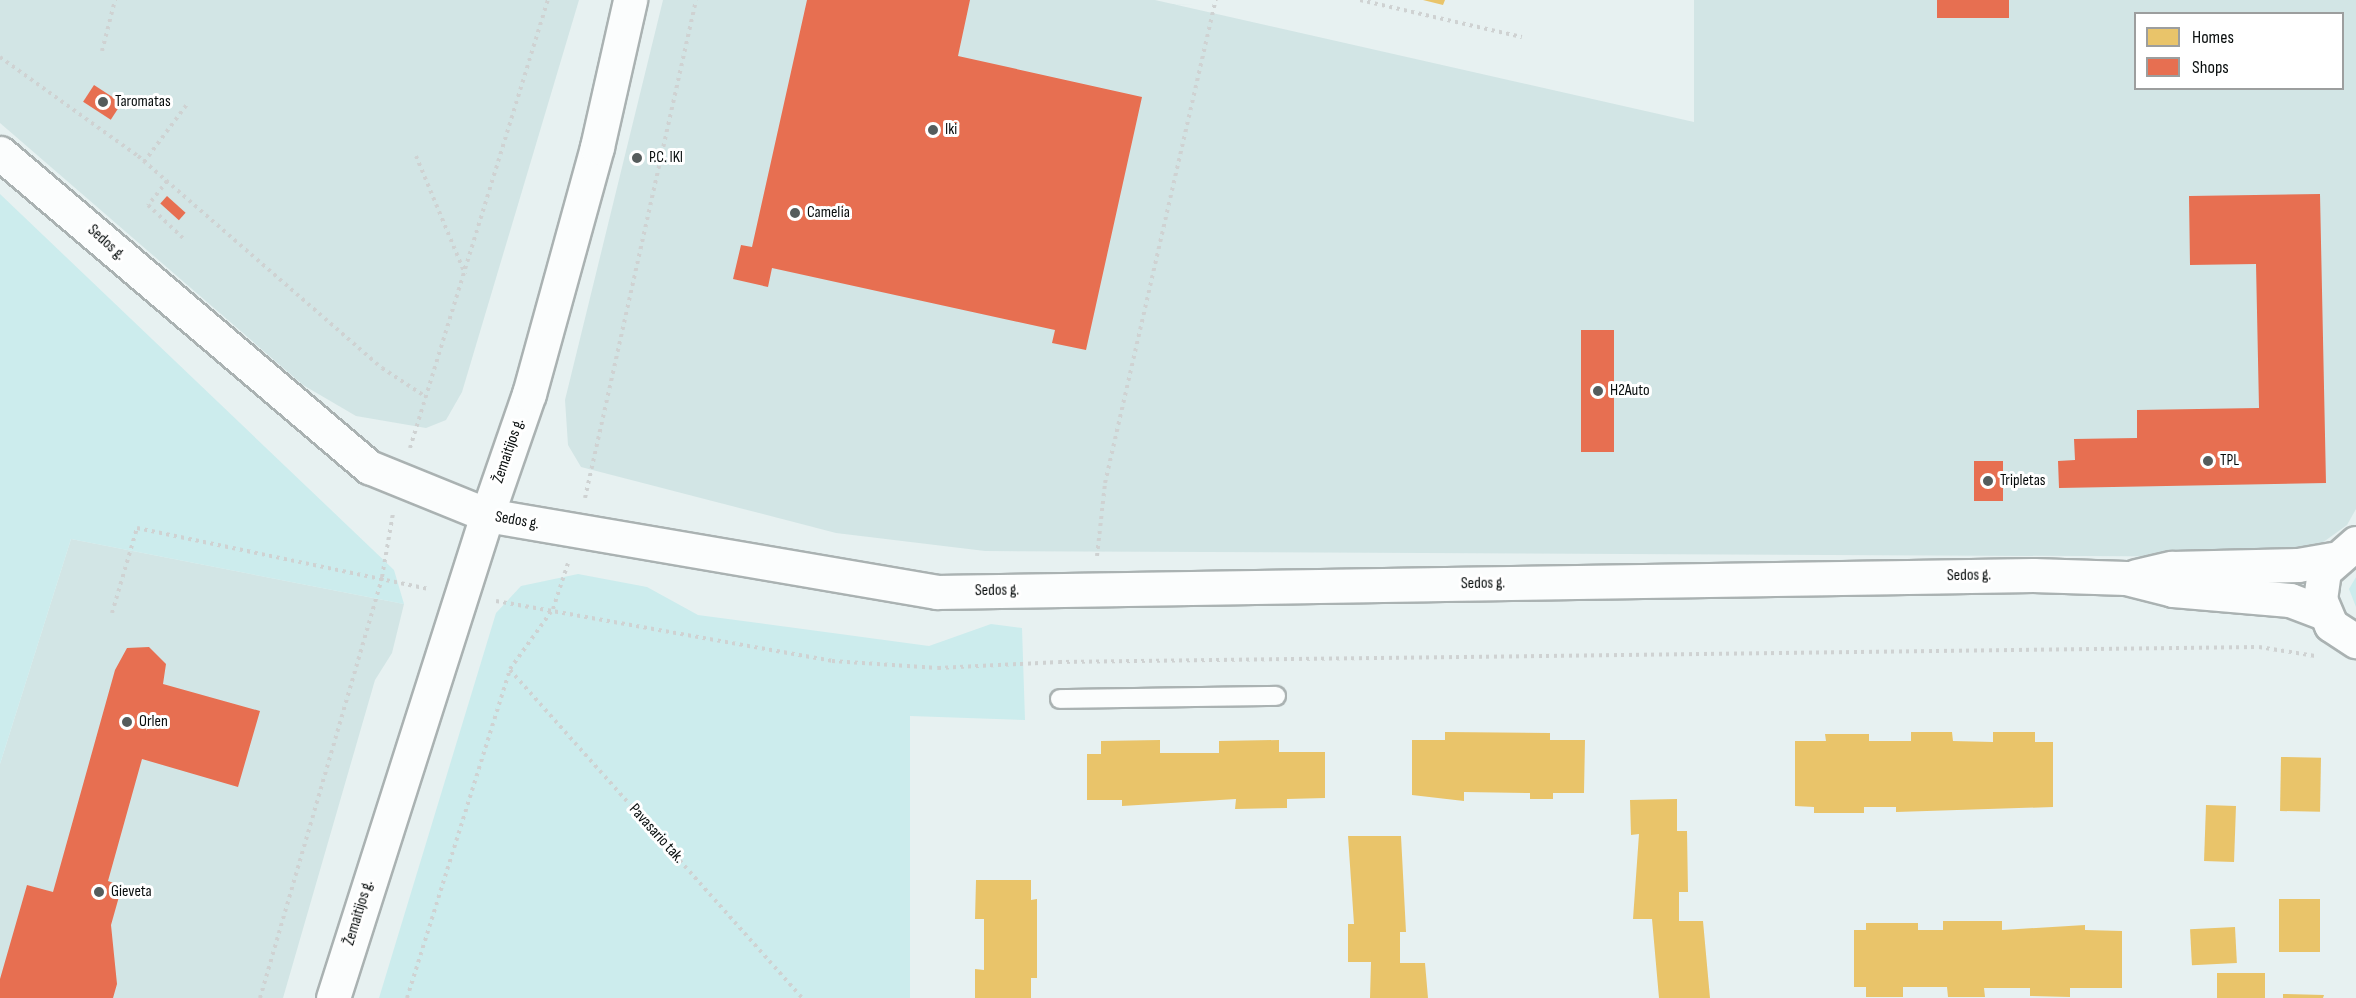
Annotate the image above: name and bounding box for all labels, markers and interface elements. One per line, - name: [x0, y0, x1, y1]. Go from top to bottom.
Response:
- legend: [2134, 12, 2344, 90]
- text: Homes: [2192, 27, 2234, 48]
- text: Shops: [2192, 57, 2229, 78]
- place label: Taromatas: [115, 92, 171, 112]
- marker: Taromatas: [96, 95, 110, 109]
- place label: Iki: [945, 120, 957, 140]
- marker: Iki: [926, 123, 940, 137]
- place label: P.C. IKI: [649, 148, 683, 168]
- marker: P.C. IKI: [630, 151, 644, 165]
- place label: Camelia: [807, 203, 850, 223]
- marker: Camelia: [788, 206, 802, 220]
- street label: Sedos g.: [83, 221, 129, 265]
- place label: H2Auto: [1610, 381, 1650, 401]
- marker: H2Auto: [1591, 384, 1605, 398]
- street label: Žemaitijos g.: [489, 416, 529, 486]
- place label: TPL: [2220, 451, 2239, 471]
- marker: TPL: [2201, 454, 2215, 468]
- place label: Tripletas: [2000, 471, 2046, 491]
- marker: Tripletas: [1981, 474, 1995, 488]
- street label: Sedos g.: [494, 508, 540, 534]
- street label: Sedos g.: [1947, 566, 1991, 586]
- street label: Sedos g.: [1461, 574, 1505, 594]
- street label: Sedos g.: [975, 581, 1019, 601]
- place label: Orlen: [139, 712, 168, 732]
- marker: Orlen: [120, 715, 134, 729]
- street label: Pavasario tak.: [624, 800, 688, 868]
- street label: Žemaitijos g.: [340, 878, 378, 948]
- place label: Gieveta: [111, 882, 152, 902]
- marker: Gieveta: [92, 885, 106, 899]

